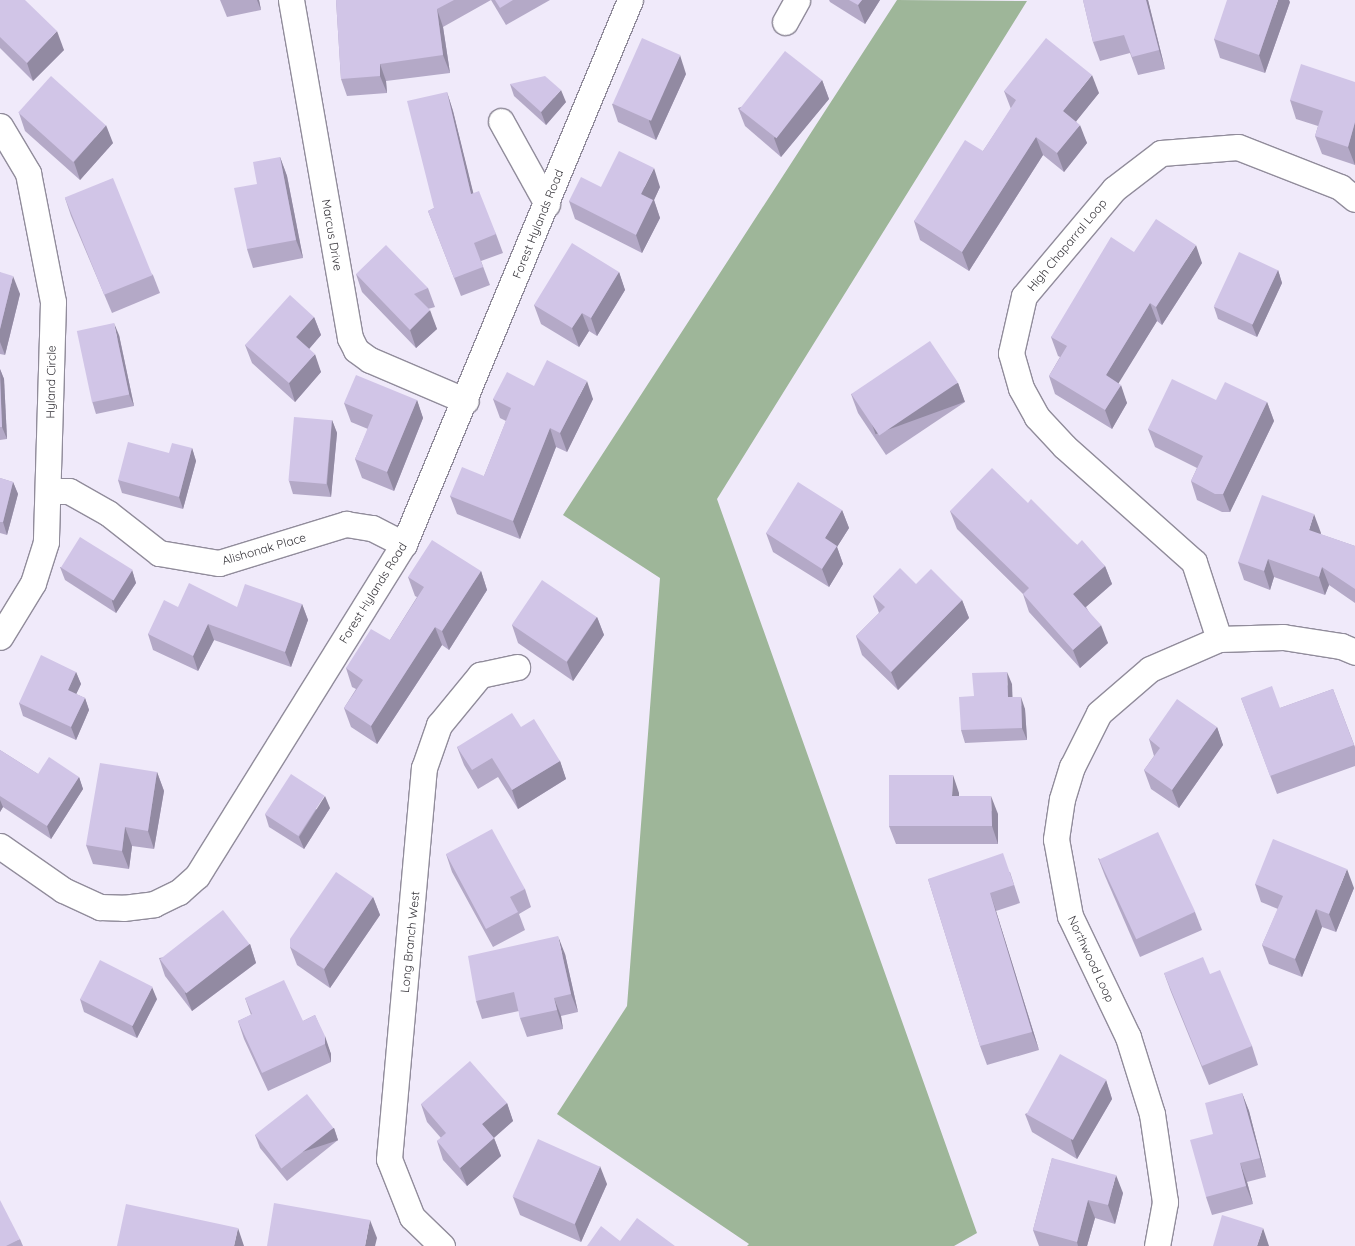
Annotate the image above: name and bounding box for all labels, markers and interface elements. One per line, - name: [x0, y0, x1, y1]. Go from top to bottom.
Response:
- street label: Forest Hylands Road: [510, 167, 566, 281]
- street label: High Chaparral Loop: [1024, 196, 1110, 294]
- street label: Marcus Drive: [319, 198, 345, 272]
- street label: Hyland Circle: [43, 345, 59, 419]
- street label: Alishonak Place: [220, 530, 308, 568]
- street label: Forest Hylands Road: [336, 540, 410, 646]
- street label: Long Branch West: [398, 891, 422, 993]
- street label: Northwood Loop: [1065, 913, 1117, 1005]

